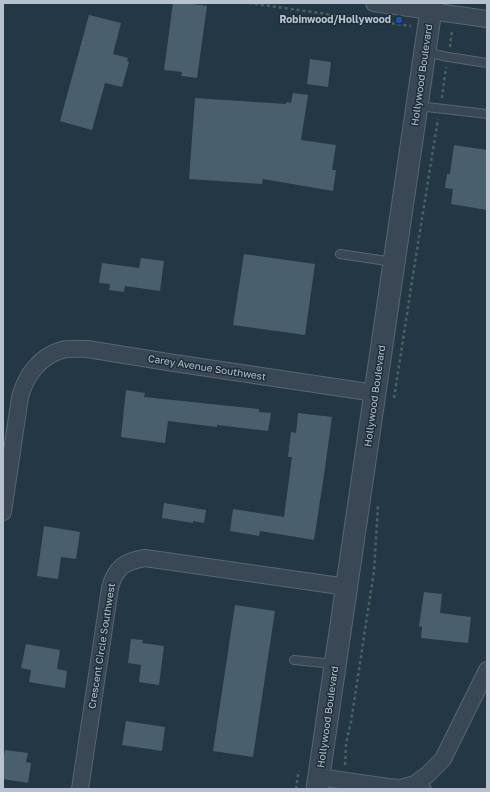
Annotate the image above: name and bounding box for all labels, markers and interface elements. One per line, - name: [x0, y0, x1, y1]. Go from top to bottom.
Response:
- place label: Robinwood/Hollywood: [279, 14, 391, 26]
- marker: Robinwood/Hollywood: [394, 15, 404, 25]
- street label: Hollywood Boulevard: [409, 23, 435, 127]
- street label: Hollywood Boulevard: [362, 344, 388, 448]
- street label: Carey Avenue Southwest: [147, 353, 267, 383]
- street label: Crescent Circle Southwest: [86, 582, 118, 710]
- street label: Hollywood Boulevard: [315, 665, 341, 769]

